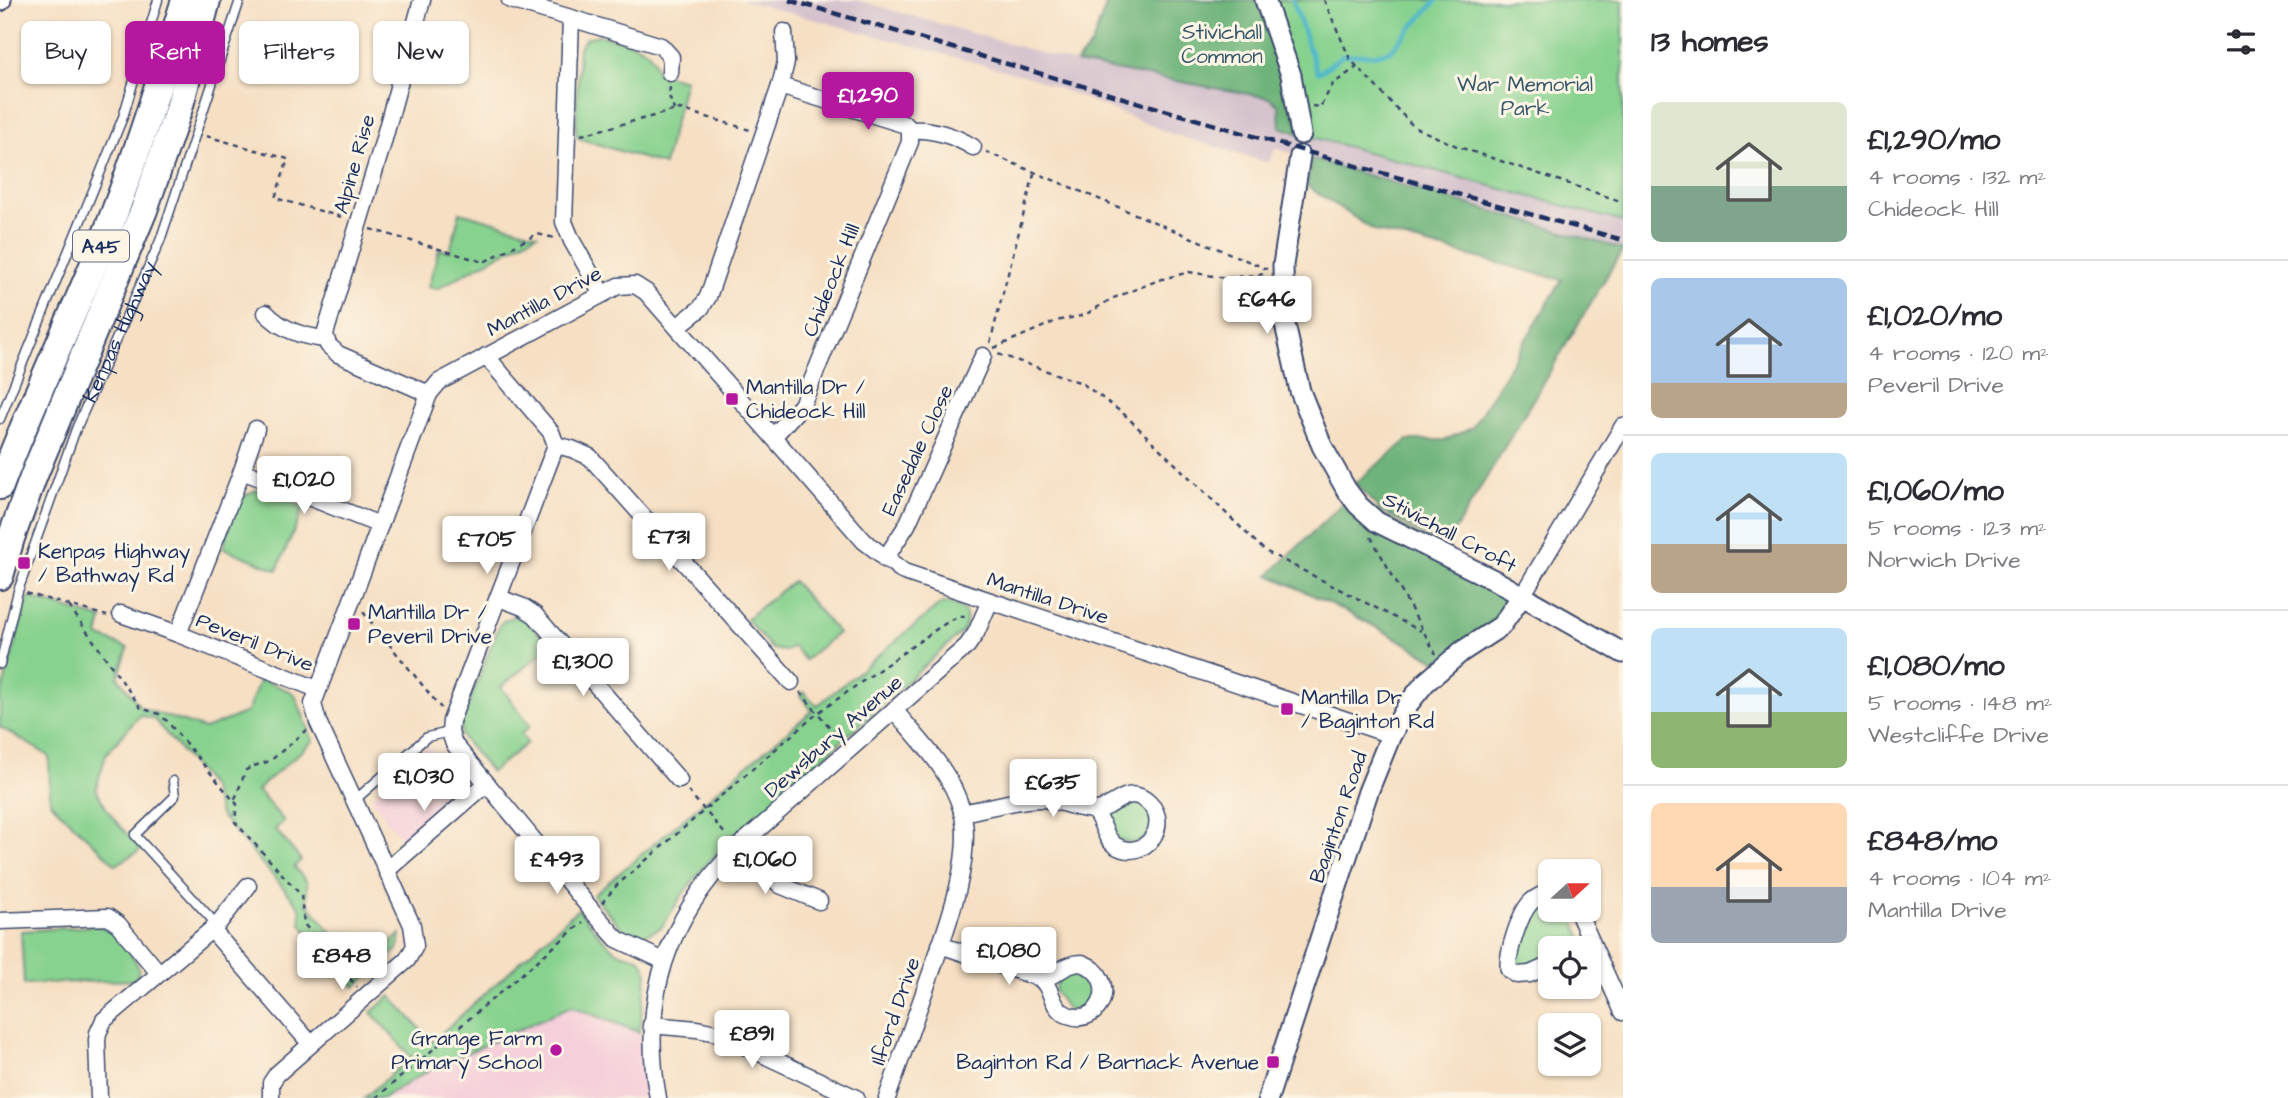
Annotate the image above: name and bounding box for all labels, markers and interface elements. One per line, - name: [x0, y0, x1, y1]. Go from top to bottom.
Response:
- park label: Stivichall Common: [1181, 18, 1263, 71]
- chip: Buy: [21, 21, 111, 84]
- chip: Rent: [125, 21, 225, 84]
- chip: Filters: [239, 21, 359, 84]
- chip: New: [373, 21, 469, 84]
- text: 13 homes: [1651, 21, 1768, 63]
- icon: filters: [2222, 23, 2260, 61]
- park label: War Memorial Park: [1457, 70, 1593, 123]
- pin: £1,290: [811, 72, 925, 132]
- text: £1,290: [838, 79, 898, 111]
- street label: Alpine Rise: [326, 111, 383, 217]
- text: £1,290/mo: [1868, 119, 2000, 161]
- icon: home: [1707, 130, 1791, 214]
- text: 4 rooms · 132 m²: [1868, 161, 2046, 193]
- text: Chideock Hill: [1868, 193, 1999, 225]
- street label: Chideock Hill: [796, 219, 867, 341]
- road number: A45: [73, 230, 129, 262]
- street label: Kenpas Highway: [76, 256, 166, 407]
- street label: Mantilla Drive: [482, 259, 607, 344]
- pin: £646: [1226, 276, 1308, 336]
- text: £646: [1239, 283, 1295, 315]
- text: £1,020/mo: [1868, 295, 2002, 337]
- icon: home: [1707, 306, 1791, 390]
- text: 4 rooms · 120 m²: [1868, 337, 2049, 369]
- text: Peveril Drive: [1868, 369, 2004, 401]
- place label: Mantilla Dr / Chideock Hill: [746, 373, 866, 426]
- street label: Easedale Close: [874, 380, 960, 520]
- marker: Mantilla Dr / Chideock Hill: [724, 391, 740, 407]
- pin: £1,020: [247, 456, 361, 516]
- text: £1,020: [273, 463, 335, 495]
- text: £1,060/mo: [1868, 470, 2004, 512]
- icon: home: [1707, 481, 1791, 565]
- street label: Stivichall Croft: [1378, 485, 1522, 580]
- text: 5 rooms · 123 m²: [1868, 512, 2047, 544]
- pin: £731: [628, 514, 710, 573]
- pin: £705: [446, 516, 528, 576]
- text: £731: [648, 520, 690, 552]
- text: £705: [458, 523, 516, 555]
- place label: Kenpas Highway / Bathway Rd: [38, 537, 191, 592]
- text: Norwich Drive: [1868, 544, 2021, 576]
- marker: Kenpas Highway / Bathway Rd: [16, 555, 32, 571]
- street label: Mantilla Drive: [983, 565, 1113, 632]
- place label: Mantilla Dr / Peveril Drive: [368, 598, 492, 651]
- street label: Peveril Drive: [192, 606, 318, 679]
- marker: Mantilla Dr / Peveril Drive: [346, 616, 362, 632]
- pin: £1,300: [526, 638, 640, 698]
- text: £1,300: [553, 645, 613, 677]
- text: £1,080/mo: [1868, 645, 2005, 687]
- icon: home: [1707, 656, 1791, 740]
- street label: Dewsbury Avenue: [758, 668, 910, 806]
- place label: Mantilla Dr / Baginton Rd: [1301, 683, 1434, 738]
- text: 5 rooms · 148 m²: [1868, 687, 2052, 719]
- marker: Mantilla Dr / Baginton Rd: [1279, 701, 1295, 717]
- text: Westcliffe Drive: [1868, 719, 2049, 751]
- street label: Baginton Road: [1302, 747, 1377, 888]
- pin: £1,030: [367, 754, 481, 813]
- text: £1,030: [394, 760, 454, 792]
- pin: £635: [1012, 760, 1094, 819]
- text: £635: [1026, 766, 1080, 798]
- text: £848/mo: [1868, 820, 1997, 862]
- icon: home: [1707, 831, 1791, 915]
- pin: £493: [516, 836, 598, 896]
- pin: £1,060: [708, 836, 822, 896]
- text: £493: [531, 843, 583, 875]
- text: £1,060: [734, 843, 796, 875]
- north arrow: [1538, 859, 1601, 922]
- map controls: [1538, 859, 1601, 1076]
- text: 4 rooms · 104 m²: [1868, 862, 2051, 894]
- text: Mantilla Drive: [1868, 894, 2007, 926]
- pin: £1,080: [952, 928, 1066, 987]
- pin: £848: [301, 932, 383, 992]
- text: £1,080: [977, 934, 1041, 966]
- button: locate: [1538, 936, 1601, 999]
- text: £848: [313, 939, 371, 971]
- street label: Ilford Drive: [864, 953, 927, 1069]
- pin: £891: [711, 1010, 793, 1070]
- button: layers: [1538, 1013, 1601, 1076]
- text: £891: [730, 1017, 774, 1049]
- place label: Grange Farm Primary School: [391, 1024, 543, 1079]
- marker: Grange Farm Primary School: [548, 1042, 564, 1058]
- place label: Baginton Rd / Barnack Avenue: [956, 1048, 1259, 1079]
- marker: Baginton Rd / Barnack Avenue: [1265, 1054, 1281, 1070]

